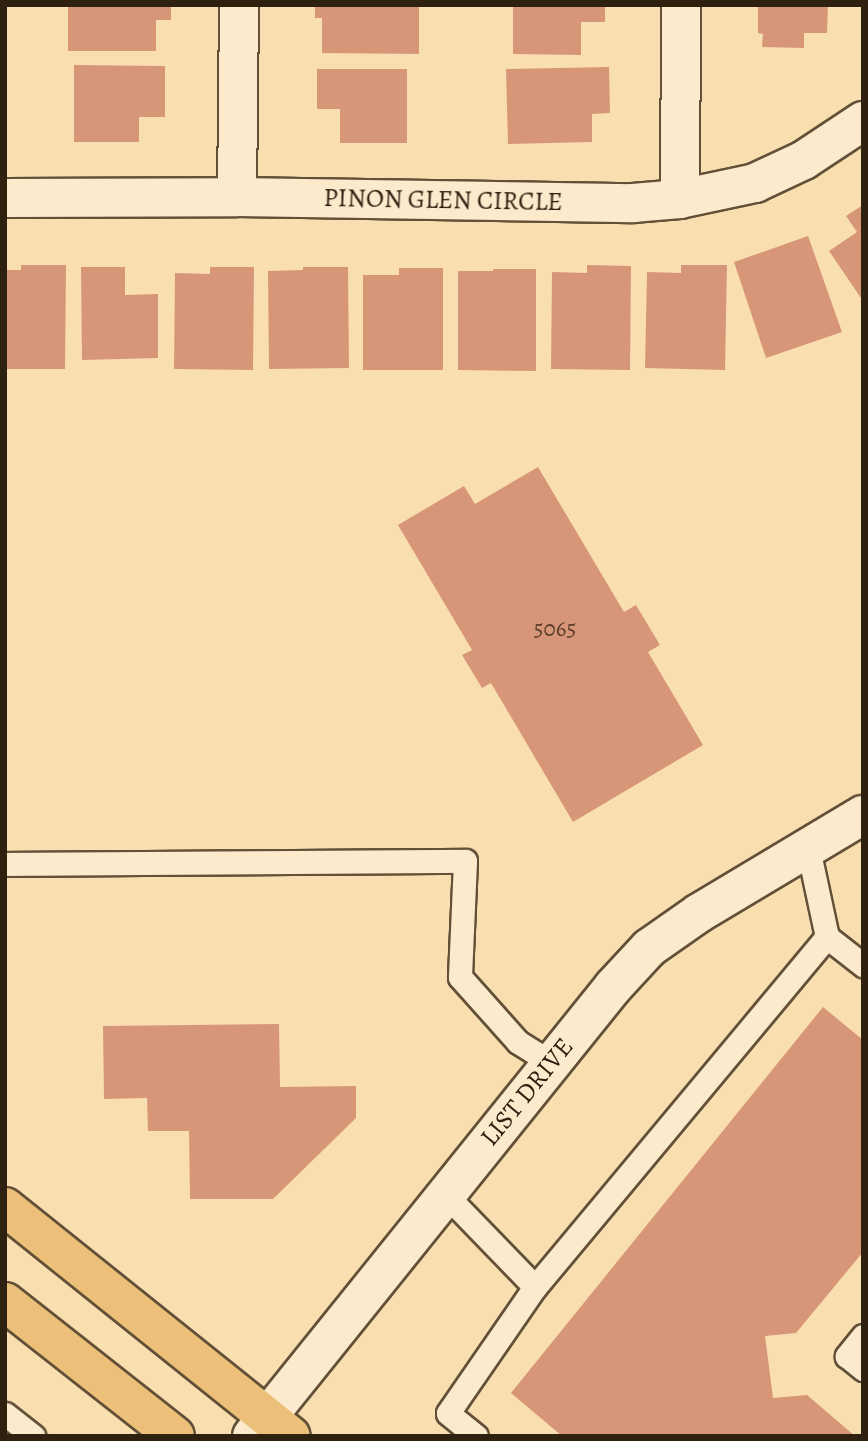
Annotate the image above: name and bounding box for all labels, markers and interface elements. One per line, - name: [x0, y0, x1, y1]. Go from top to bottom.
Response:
- street label: PINON GLEN CIRCLE: [323, 182, 563, 218]
- house number: 5065: [534, 615, 576, 643]
- street label: LIST DRIVE: [474, 1032, 580, 1152]

